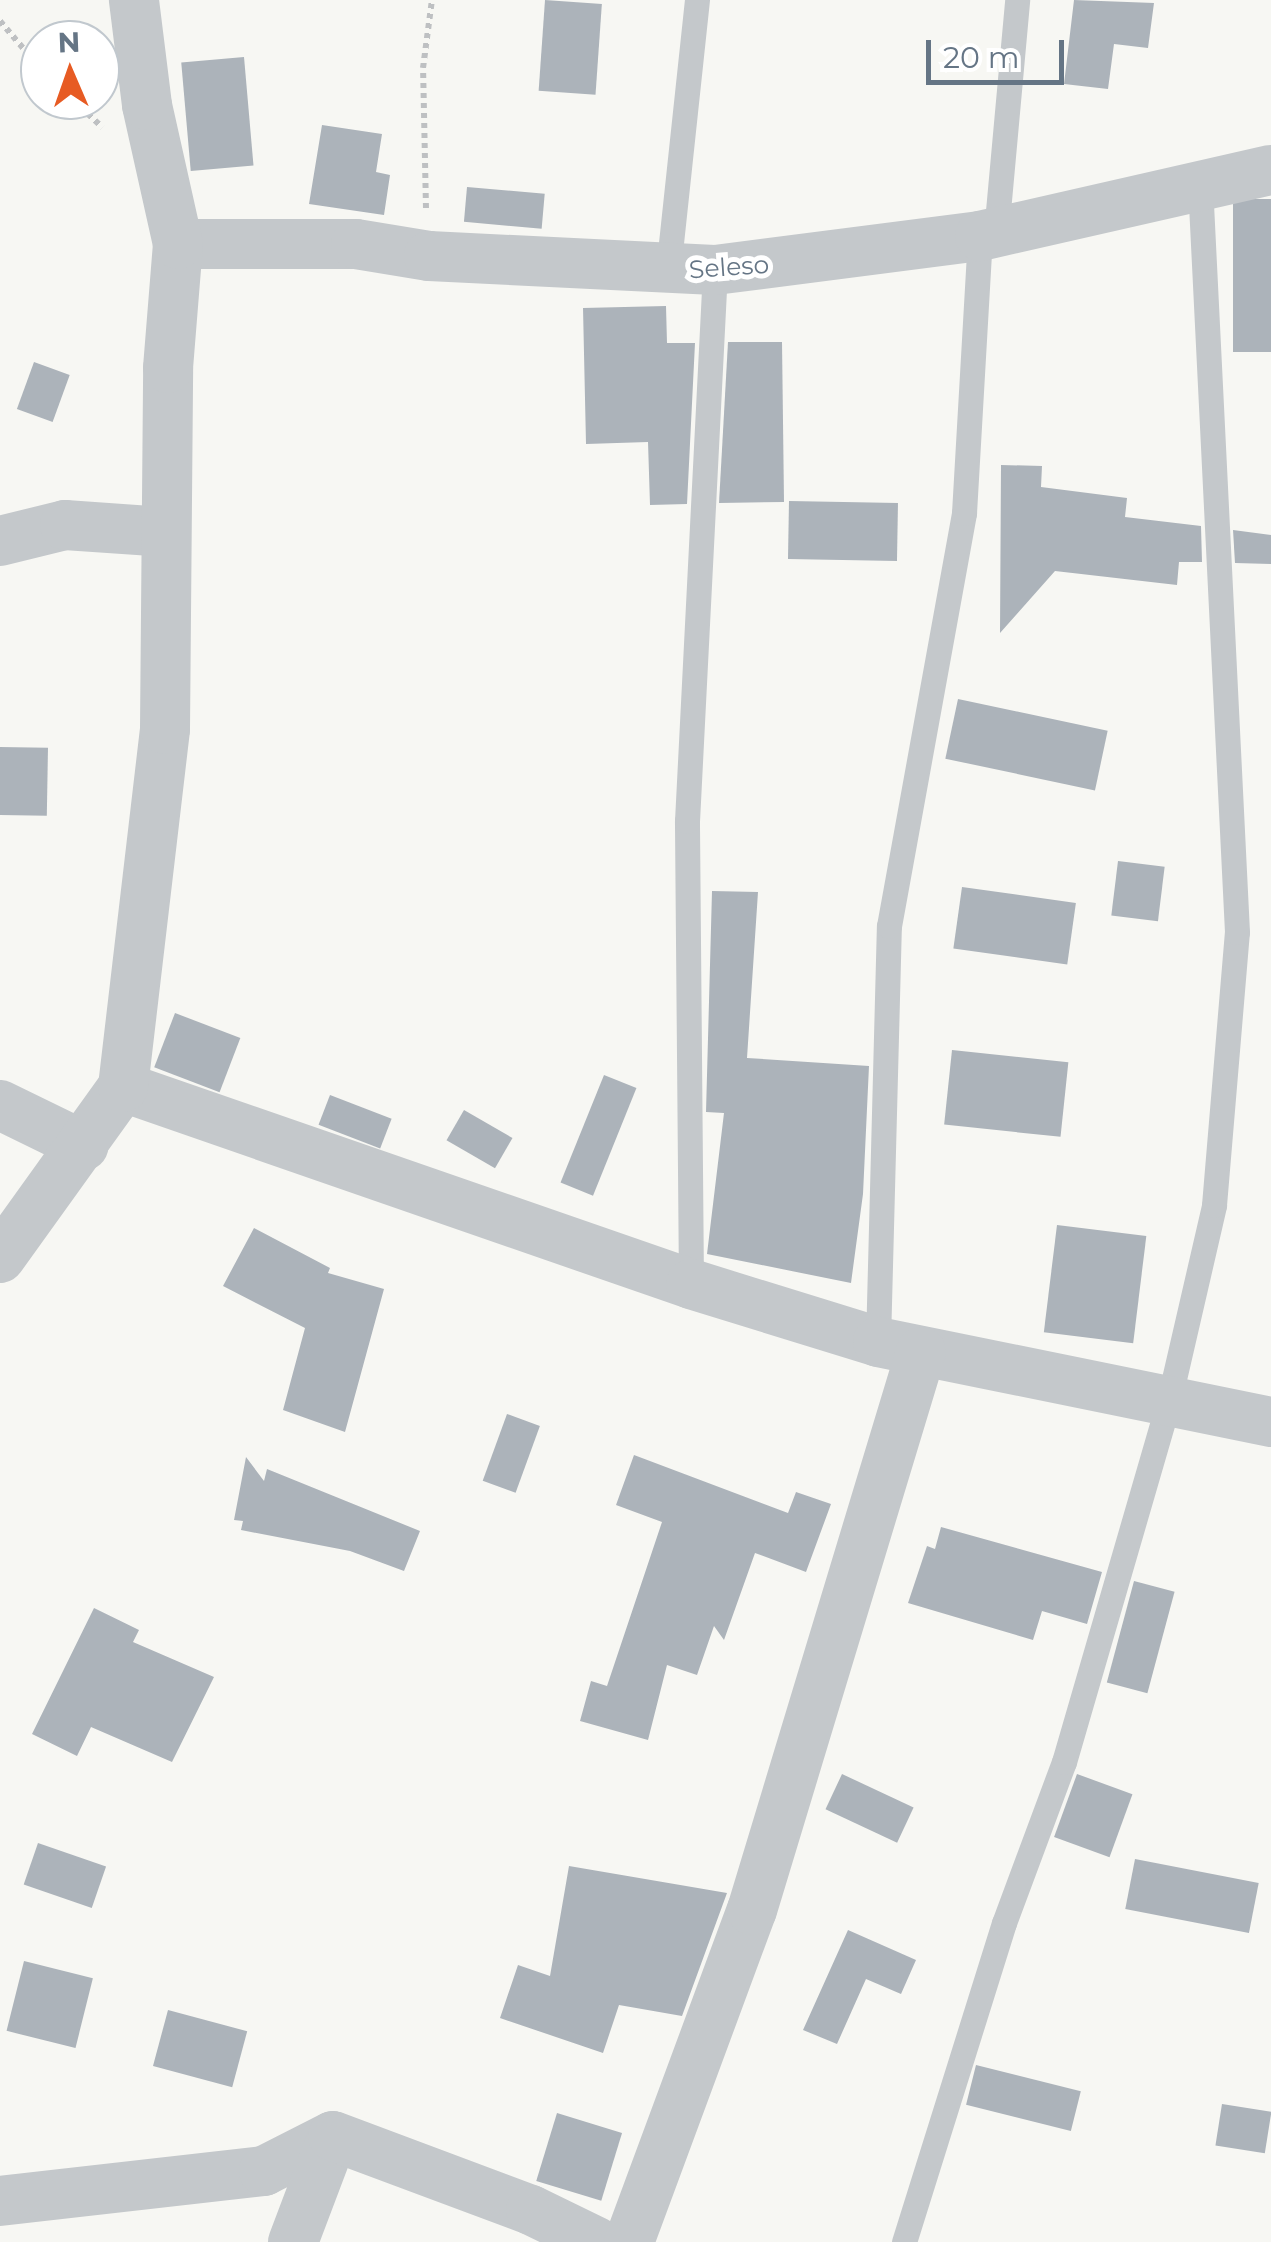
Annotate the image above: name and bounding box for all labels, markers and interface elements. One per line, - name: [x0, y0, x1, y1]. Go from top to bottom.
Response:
- north arrow: [20, 20, 120, 120]
- scale bar: [931, 20, 1068, 82]
- text: N: [57, 25, 81, 59]
- text: 20 m: [943, 39, 1020, 76]
- street label: Seleso: [688, 249, 770, 285]

